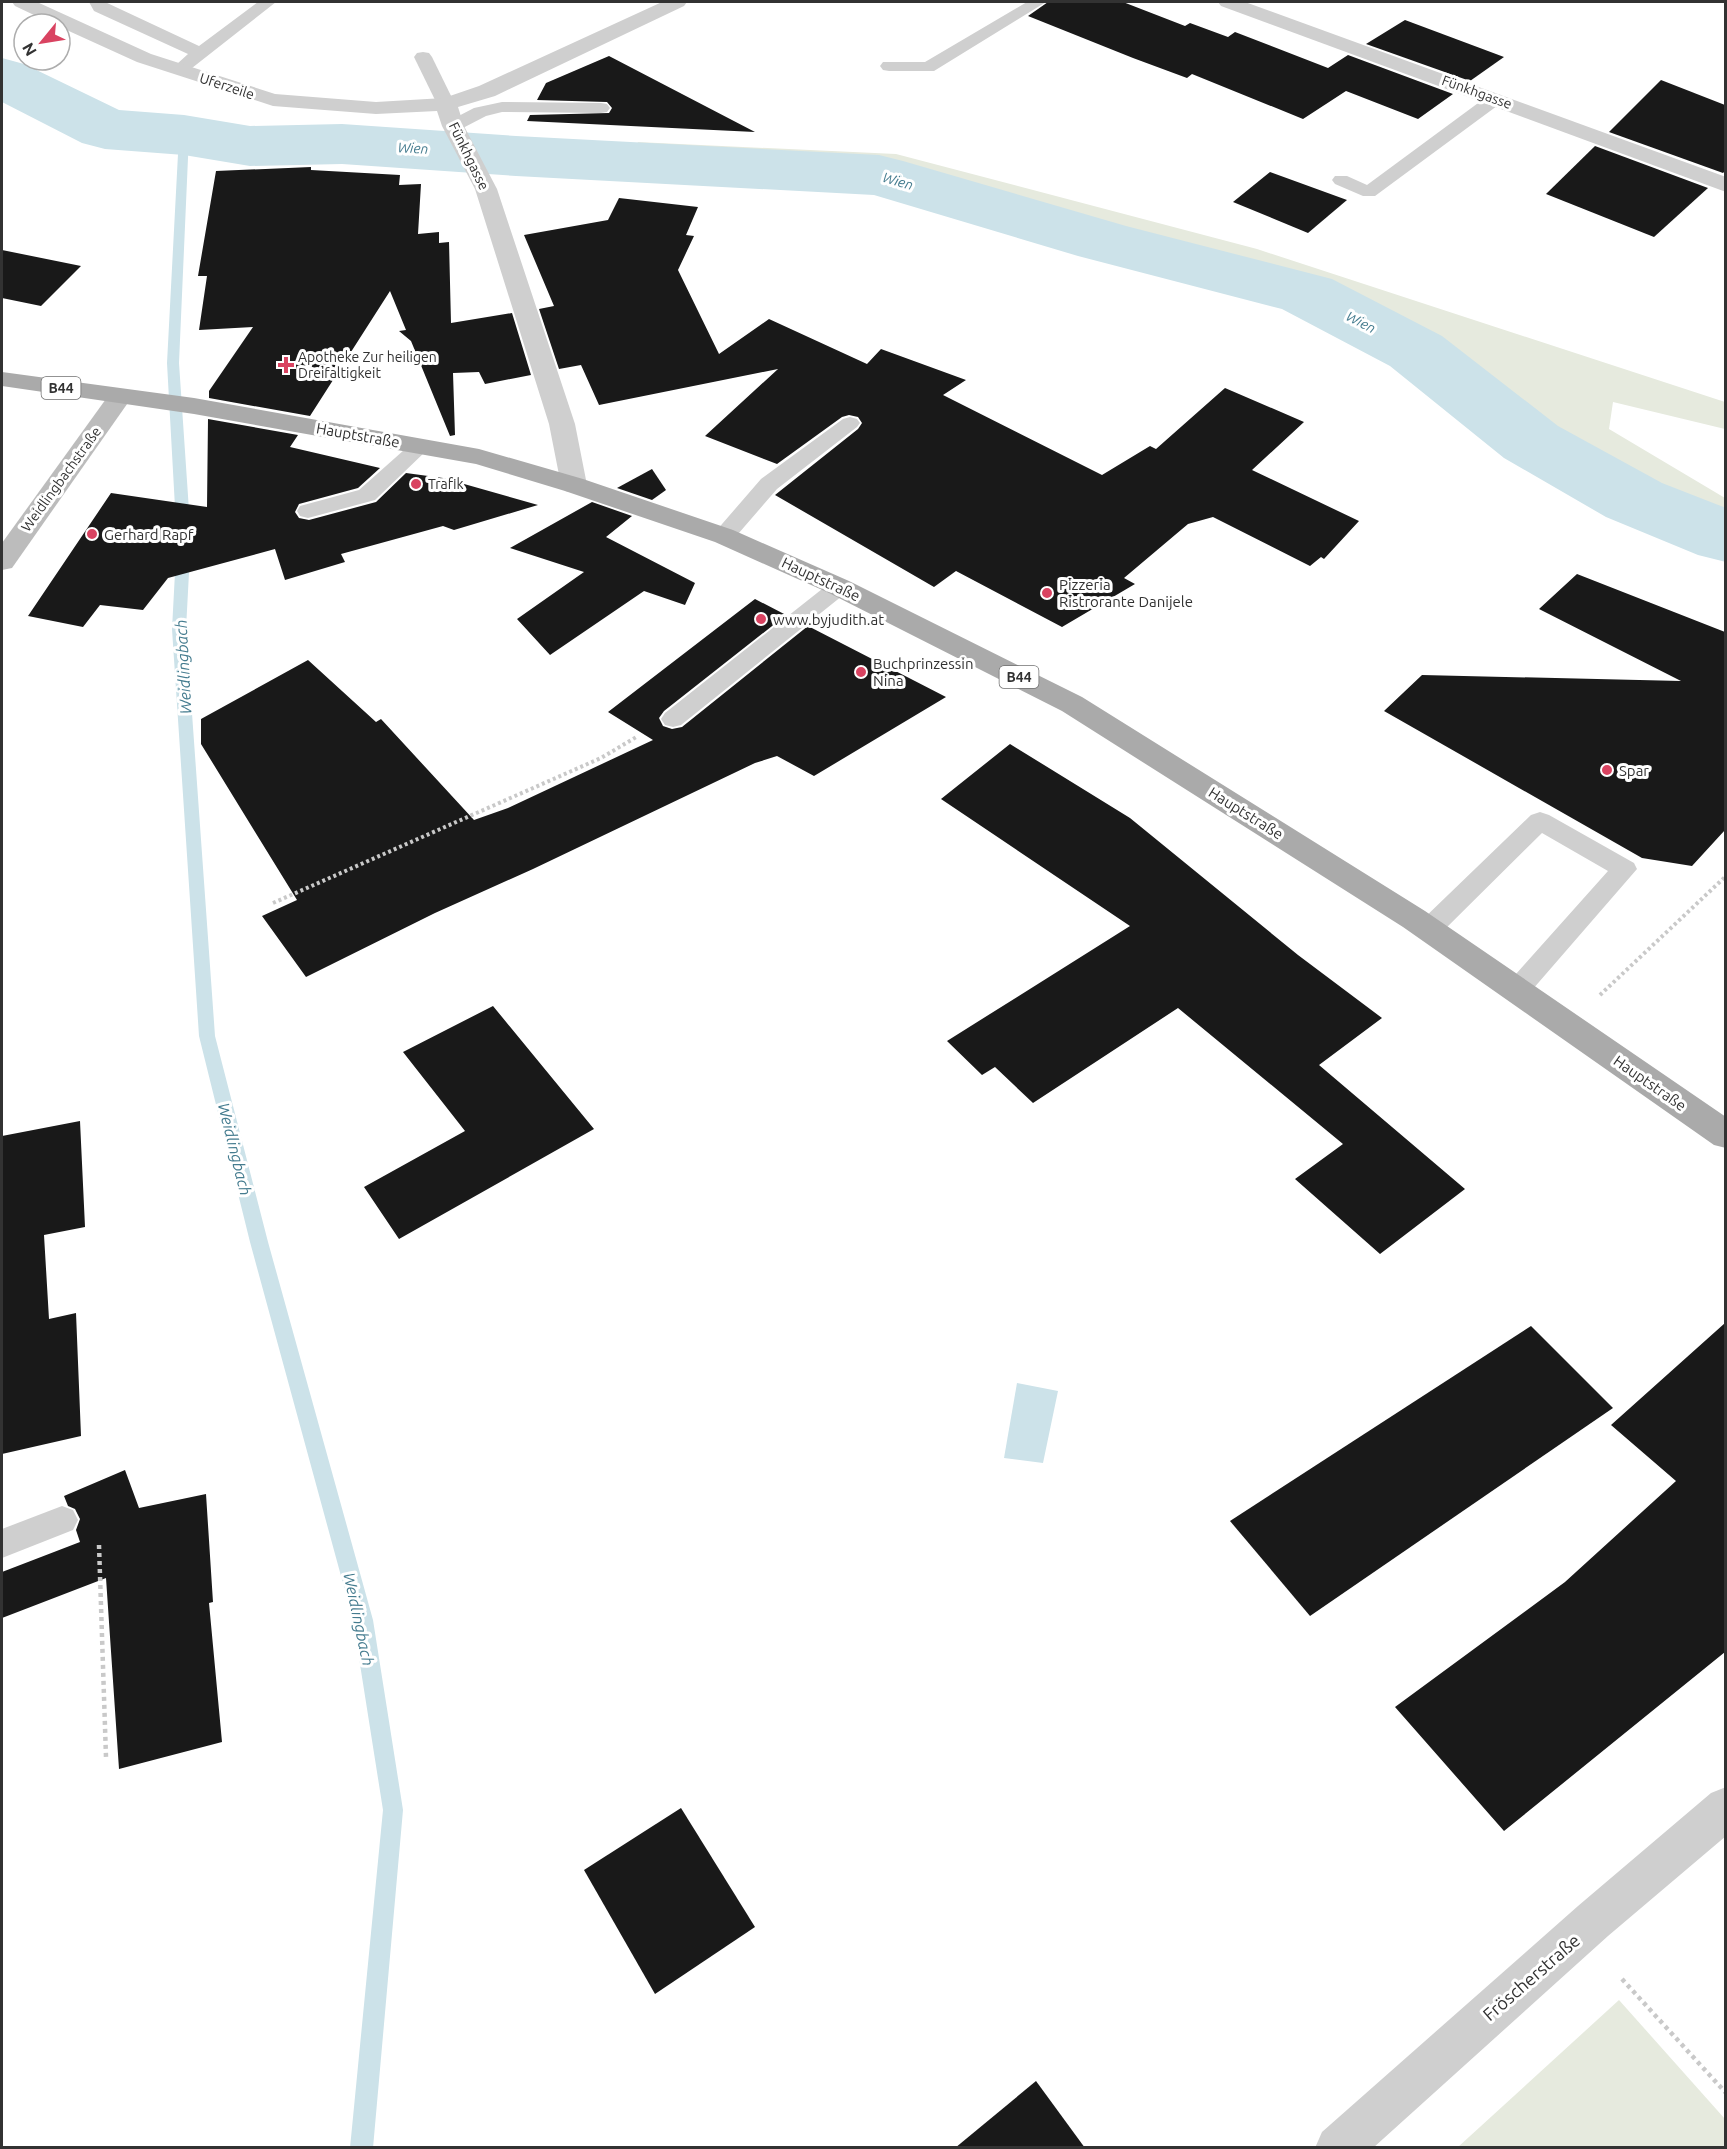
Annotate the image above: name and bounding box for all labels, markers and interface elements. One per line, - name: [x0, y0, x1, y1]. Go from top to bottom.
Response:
- north arrow: [12, 12, 72, 72]
- text: N: [18, 40, 40, 59]
- street label: Uferzeile: [198, 70, 256, 102]
- street label: Fünkhgasse: [1440, 72, 1514, 112]
- street label: Fünkhgasse: [446, 120, 492, 192]
- water label: Wien: [397, 139, 429, 157]
- water label: Wien: [881, 169, 915, 193]
- water label: Wien: [1344, 308, 1378, 336]
- place label: Apotheke Zur heiligen Dreifaltigkeit: [298, 349, 437, 381]
- marker: Apotheke Zur heiligen Dreifaltigkeit: [279, 358, 293, 372]
- road number: B44: [42, 377, 80, 399]
- street label: Hauptstraße: [315, 419, 401, 451]
- street label: Weidlingbachstraße: [18, 424, 104, 534]
- place label: Trafik: [428, 476, 464, 492]
- marker: Trafik: [409, 477, 423, 491]
- place label: Gerhard Rapf: [104, 526, 194, 543]
- marker: Gerhard Rapf: [85, 527, 99, 541]
- street label: Hauptstraße: [779, 553, 863, 605]
- place label: Pizzeria Ristrorante Danijele: [1059, 576, 1193, 610]
- marker: Pizzeria Ristrorante Danijele: [1040, 586, 1054, 600]
- place label: www.byjudith.at: [773, 611, 884, 628]
- marker: www.byjudith.at: [754, 612, 768, 626]
- water label: Weidlingbach: [172, 619, 194, 715]
- place label: Buchprinzessin Nina: [873, 655, 974, 689]
- marker: Buchprinzessin Nina: [854, 665, 868, 679]
- road number: B44: [1000, 666, 1038, 688]
- place label: Spar: [1619, 762, 1649, 779]
- marker: Spar: [1600, 763, 1614, 777]
- street label: Hauptstraße: [1206, 783, 1286, 843]
- street label: Hauptstraße: [1611, 1052, 1689, 1114]
- water label: Weidlingbach: [215, 1101, 255, 1197]
- water label: Weidlingbach: [340, 1571, 378, 1667]
- street label: Fröscherstraße: [1479, 1930, 1583, 2024]

